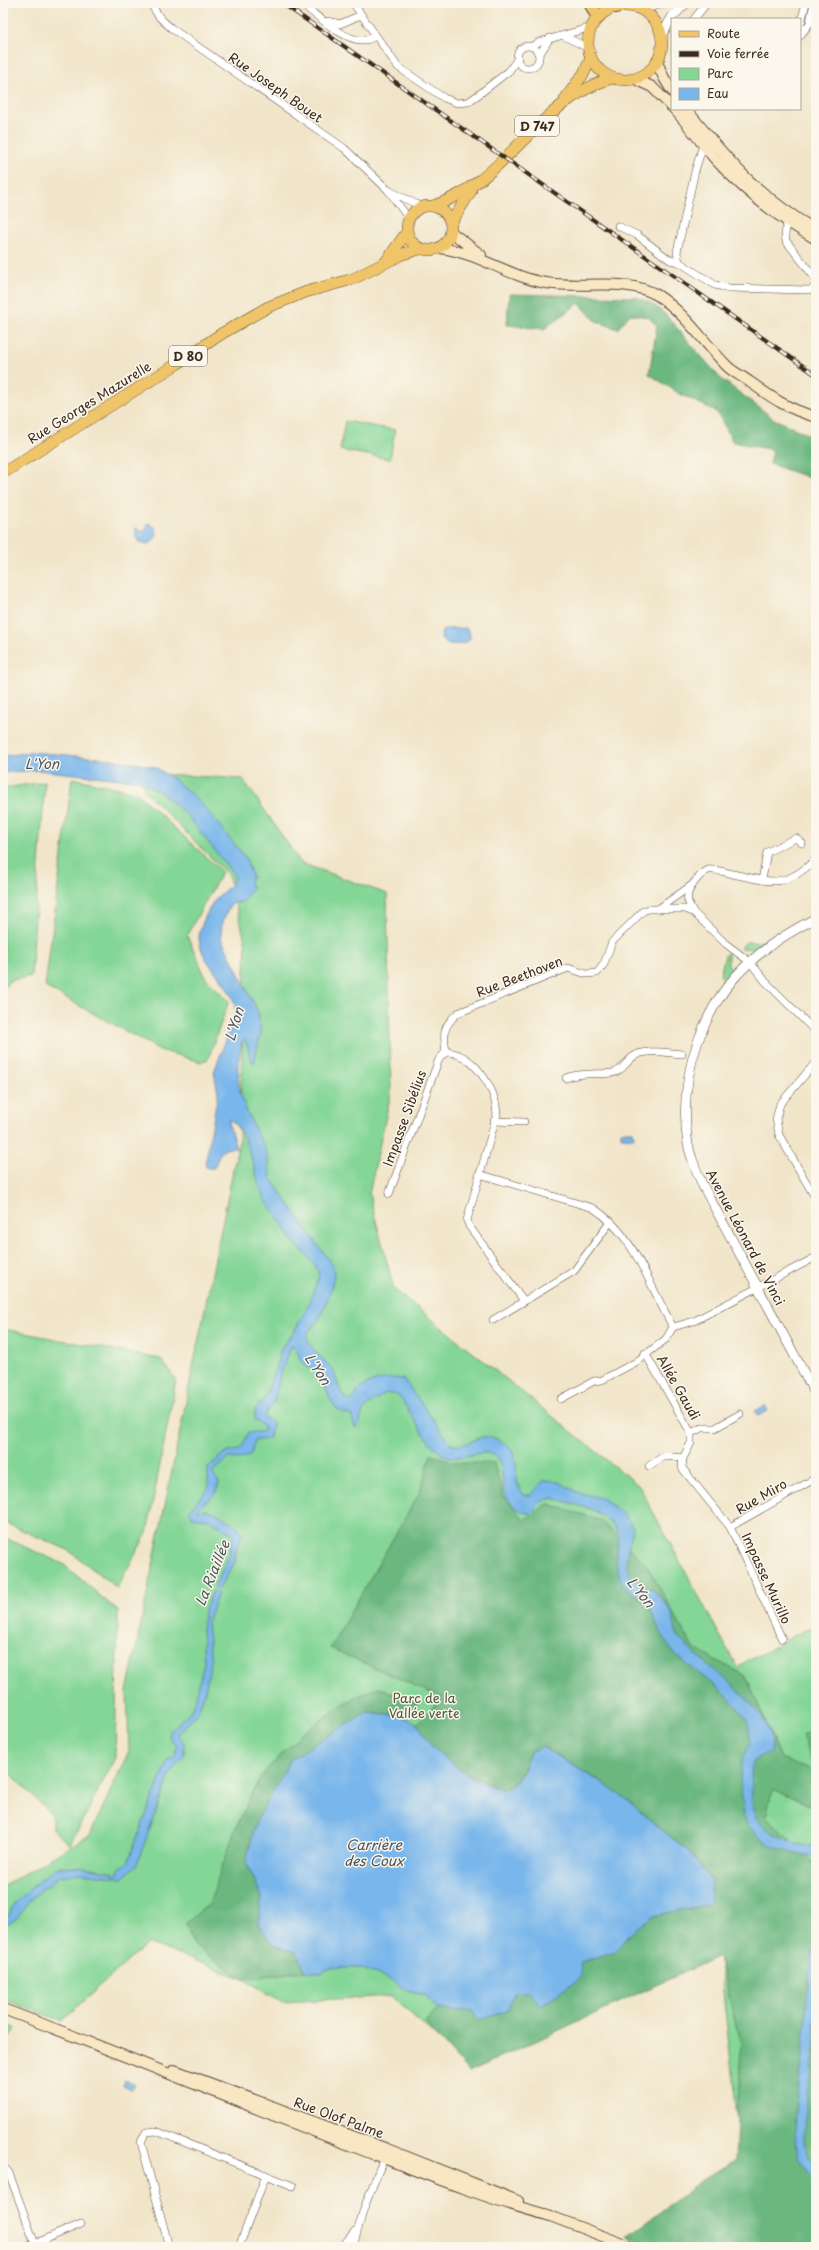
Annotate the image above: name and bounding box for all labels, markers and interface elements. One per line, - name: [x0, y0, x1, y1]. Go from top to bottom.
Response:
- legend: [671, 18, 801, 110]
- text: Route: [707, 24, 740, 42]
- text: Voie ferrée: [707, 44, 769, 62]
- street label: Rue Joseph Bouet: [225, 47, 327, 127]
- text: Parc: [707, 64, 733, 82]
- text: Eau: [707, 84, 729, 102]
- road number: D 747: [515, 116, 559, 136]
- road number: D 80: [169, 346, 207, 366]
- street label: Rue Georges Mazurelle: [24, 356, 154, 448]
- water label: L'Yon: [25, 753, 60, 774]
- street label: Rue Beethoven: [473, 951, 565, 1001]
- water label: L'Yon: [219, 1004, 249, 1043]
- street label: Impasse Sibélius: [378, 1067, 430, 1169]
- street label: Avenue Léonard de Vinci: [702, 1166, 790, 1308]
- water label: L'Yon: [300, 1349, 336, 1390]
- street label: Allée Gaudi: [653, 1351, 705, 1423]
- street label: Rue Miro: [732, 1474, 790, 1518]
- street label: Impasse Murillo: [738, 1529, 796, 1627]
- water label: La Riaillée: [189, 1536, 235, 1609]
- water label: L'Yon: [622, 1572, 660, 1612]
- park label: Parc de la Vallée verte: [389, 1688, 459, 1722]
- water label: Carrière des Coux: [344, 1834, 406, 1871]
- street label: Rue Olof Palme: [291, 2092, 387, 2142]

